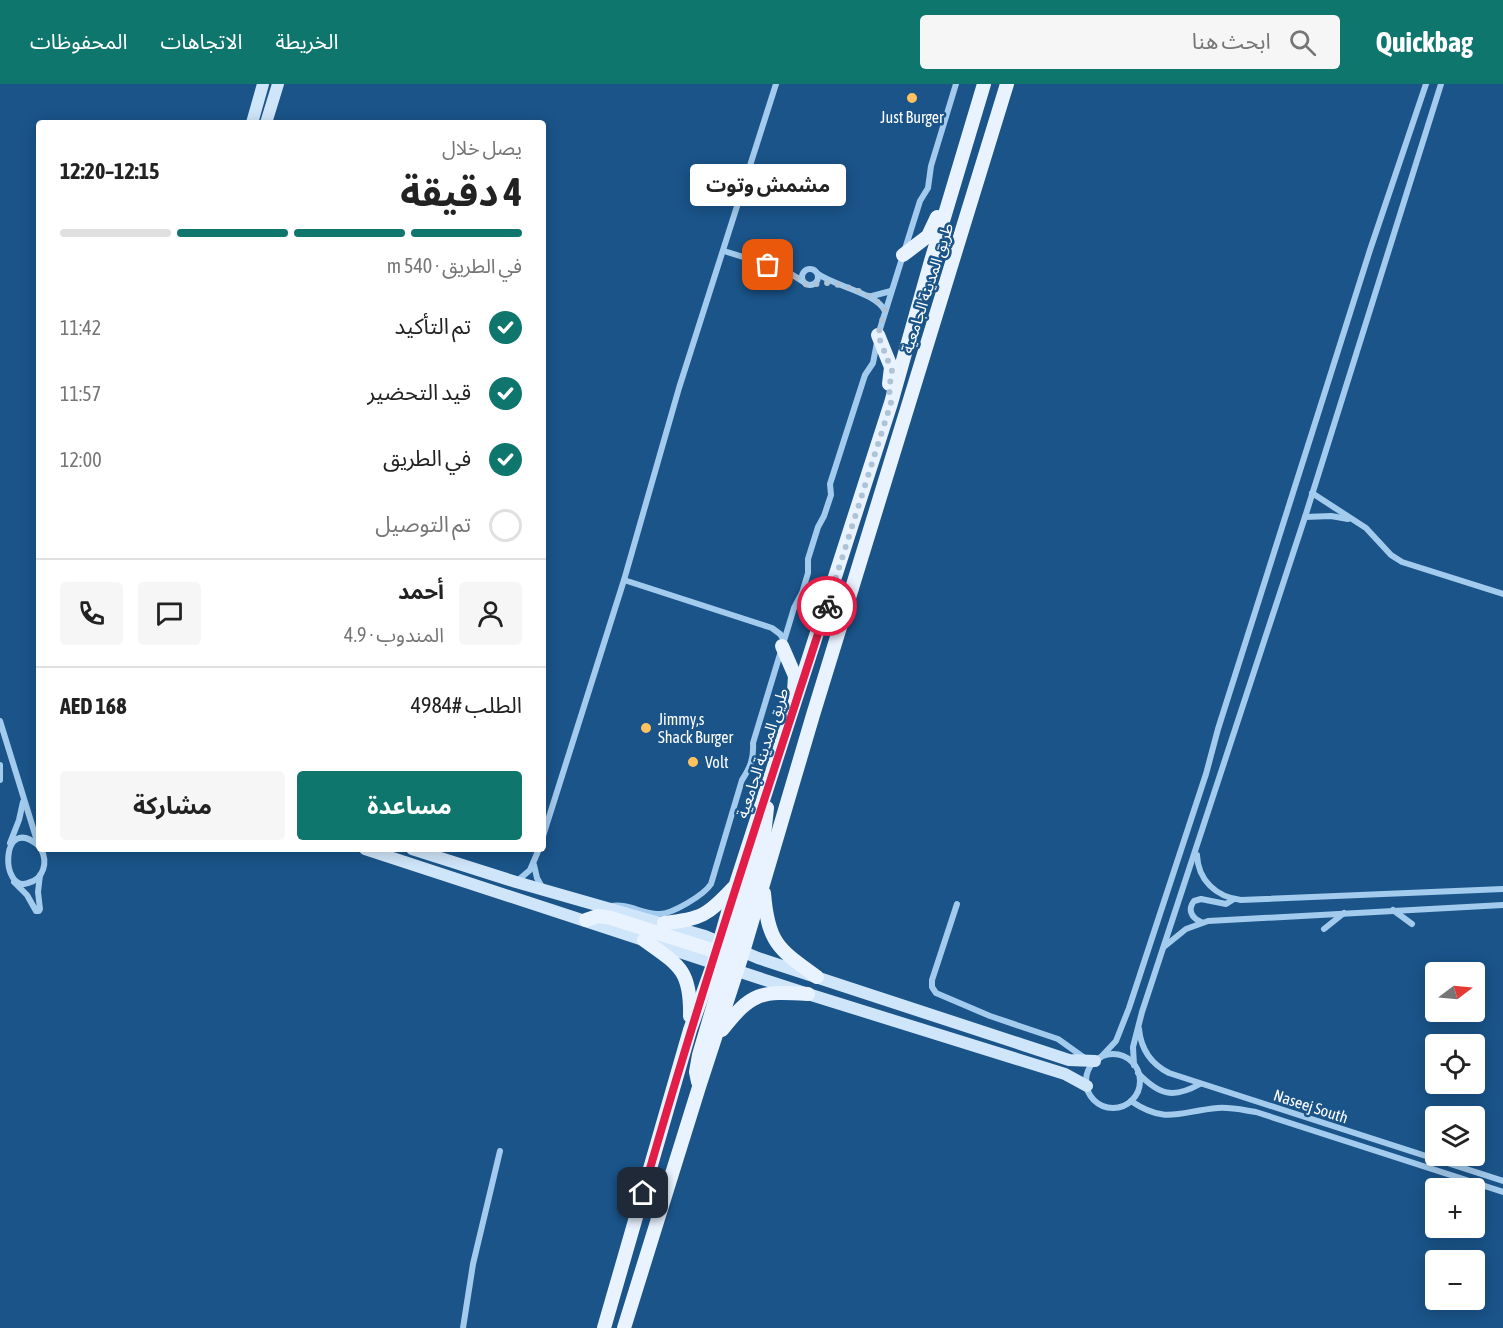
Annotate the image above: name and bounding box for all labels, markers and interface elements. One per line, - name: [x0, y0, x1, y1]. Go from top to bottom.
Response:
- search box: [920, 15, 1340, 69]
- icon: search: [1286, 26, 1319, 59]
- text: Quickbag: [1376, 26, 1473, 58]
- text: ابحث هنا: [1192, 28, 1271, 54]
- text: المحفوظات: [30, 29, 127, 53]
- text: الاتجاهات: [160, 29, 242, 53]
- text: الخريطة: [275, 29, 338, 53]
- marker: Just Burger: [905, 91, 919, 105]
- place label: Just Burger: [880, 108, 944, 127]
- text: يصل خلال: [442, 136, 522, 159]
- text: 12:15–12:20: [60, 158, 159, 184]
- callout: مشمش وتوت: [690, 163, 846, 205]
- text: 4 دقيقة: [400, 170, 522, 214]
- text: مشمش وتوت: [706, 173, 830, 196]
- street label: طريق المدينة الجامعية: [897, 220, 959, 356]
- pin: [742, 239, 793, 290]
- icon: bag: [751, 248, 784, 281]
- text: في الطريق · 540 m: [387, 254, 522, 277]
- icon: check: [489, 311, 522, 344]
- text: تم التأكيد: [395, 313, 471, 339]
- text: 11:42: [60, 316, 101, 339]
- icon: check: [489, 377, 522, 410]
- text: قيد التحضير: [367, 379, 471, 405]
- text: 11:57: [60, 382, 101, 405]
- icon: check: [489, 443, 522, 476]
- text: في الطريق: [383, 445, 471, 471]
- text: 12:00: [60, 448, 102, 471]
- text: تم التوصيل: [375, 511, 471, 537]
- courier: [797, 576, 857, 636]
- text: أحمد: [398, 578, 444, 604]
- button: phone: [60, 582, 123, 645]
- button: chat: [138, 582, 201, 645]
- button: person: [459, 582, 522, 645]
- icon: bike: [811, 590, 844, 623]
- text: المندوب · 4.9: [344, 623, 444, 646]
- street label: طريق المدينة الجامعية: [732, 685, 794, 821]
- text: الطلب #4984: [411, 692, 522, 718]
- text: AED 168: [60, 693, 127, 719]
- place label: Jimmy,s Shack Burger: [658, 710, 733, 747]
- marker: Jimmy,s Shack Burger: [639, 721, 653, 735]
- place label: Volt: [705, 753, 729, 771]
- marker: Volt: [686, 755, 700, 769]
- button: مشاركة: [60, 771, 285, 840]
- button: مساعدة: [297, 771, 522, 840]
- north arrow: [1425, 962, 1485, 1022]
- map controls: [1425, 962, 1485, 1310]
- button: locate: [1425, 1034, 1485, 1094]
- street label: Naseej South: [1271, 1086, 1350, 1127]
- button: layers: [1425, 1106, 1485, 1166]
- pin: [617, 1167, 668, 1218]
- icon: home: [626, 1176, 659, 1209]
- button: +: [1425, 1178, 1485, 1238]
- button: −: [1425, 1250, 1485, 1310]

